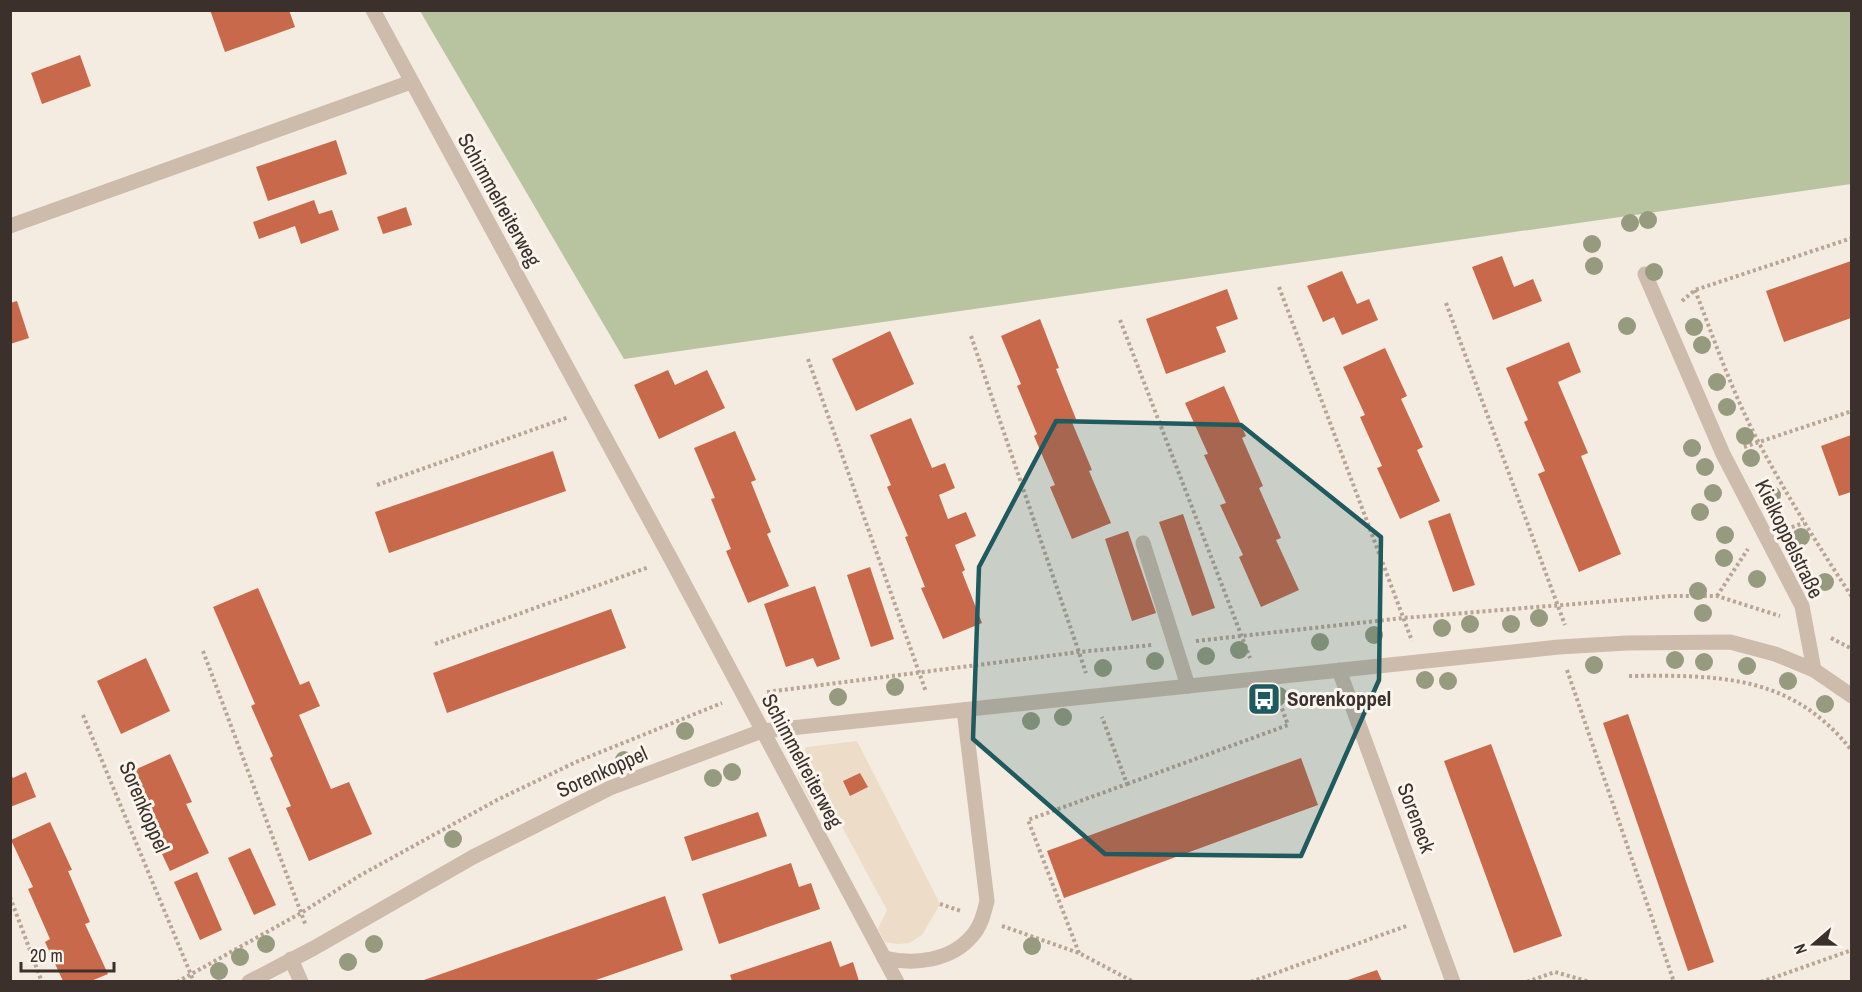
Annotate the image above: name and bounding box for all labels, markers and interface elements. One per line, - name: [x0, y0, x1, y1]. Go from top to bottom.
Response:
- street label: Schimmelreiterweg: [451, 128, 548, 272]
- street label: Kielkoppelstraße: [1748, 474, 1831, 603]
- bus stop icon: Sorenkoppel: [1246, 681, 1282, 717]
- place label: Sorenkoppel: [1287, 684, 1391, 713]
- street label: Schimmelreiterweg: [755, 688, 850, 833]
- street label: Sorenkoppel: [552, 739, 652, 804]
- street label: Sorenkoppel: [112, 757, 177, 857]
- street label: Soreneck: [1390, 779, 1443, 857]
- north arrow: [1784, 914, 1844, 974]
- scale bar: [21, 935, 114, 973]
- text: N: [1788, 941, 1812, 957]
- text: 20 m: [30, 943, 63, 968]

